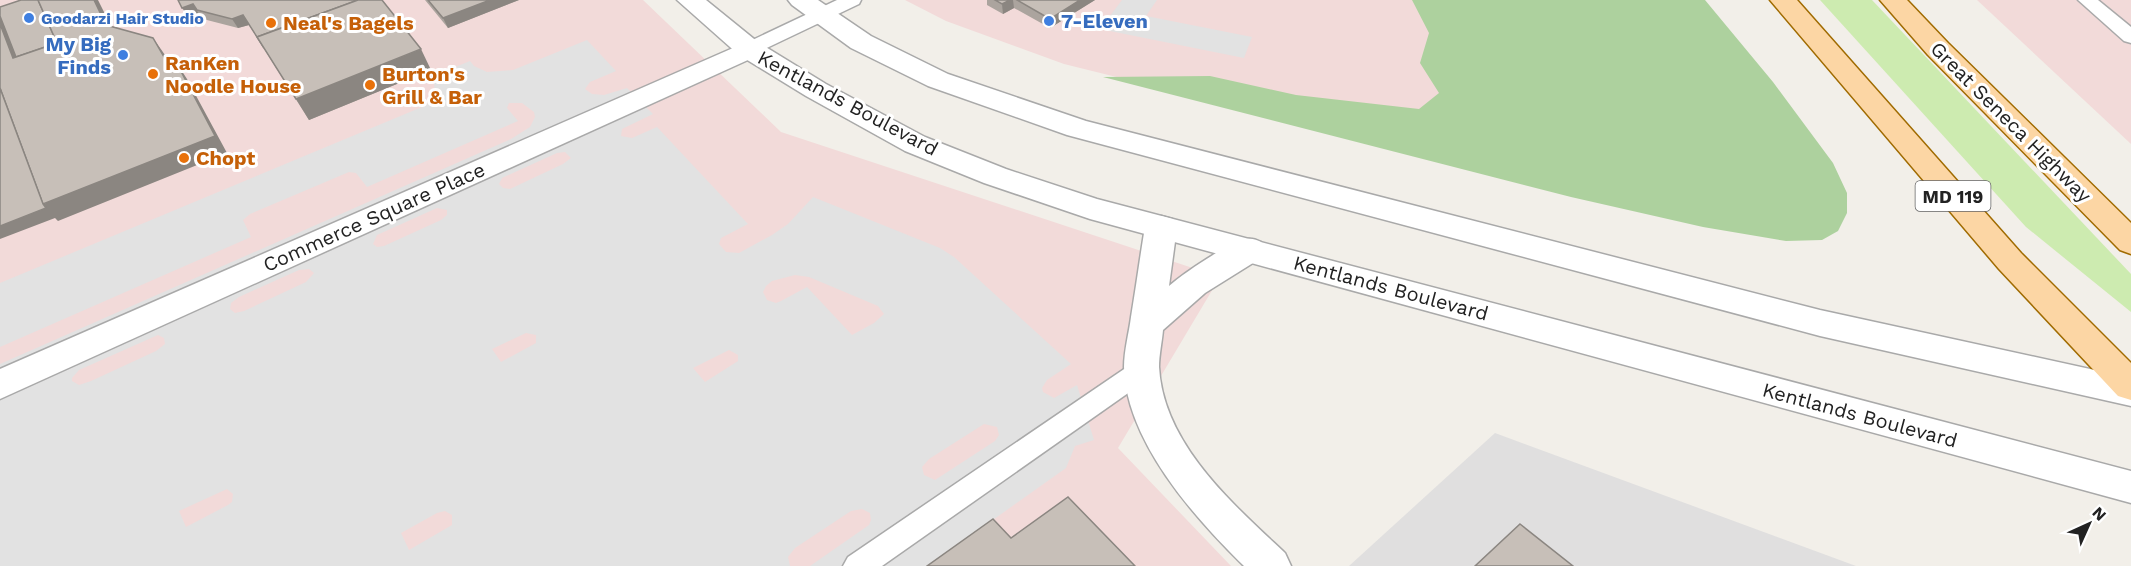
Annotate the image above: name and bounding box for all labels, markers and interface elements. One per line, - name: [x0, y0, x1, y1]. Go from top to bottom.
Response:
- place label: Goodarzi Hair Studio: [41, 9, 204, 28]
- place label: 7-Eleven: [1061, 9, 1148, 33]
- marker: Goodarzi Hair Studio: [22, 11, 36, 25]
- place label: Neal's Bagels: [283, 11, 414, 35]
- marker: 7-Eleven: [1042, 14, 1056, 28]
- marker: Neal's Bagels: [264, 16, 278, 30]
- place label: My Big Finds: [46, 32, 112, 79]
- street label: Great Seneca Highway: [1926, 37, 2097, 208]
- street label: Kentlands Boulevard: [754, 45, 942, 161]
- marker: My Big Finds: [116, 48, 130, 62]
- place label: RanKen Noodle House: [165, 51, 301, 98]
- place label: Burton's Grill & Bar: [382, 62, 482, 109]
- marker: RanKen Noodle House: [146, 67, 160, 81]
- marker: Burton's Grill & Bar: [363, 78, 377, 92]
- place label: Chopt: [196, 146, 255, 170]
- marker: Chopt: [177, 151, 191, 165]
- street label: Commerce Square Place: [259, 157, 489, 277]
- road number: MD 119: [1916, 181, 1990, 211]
- street label: Kentlands Boulevard: [1291, 250, 1491, 326]
- street label: Kentlands Boulevard: [1760, 377, 1960, 453]
- north arrow: [2059, 494, 2119, 554]
- text: N: [2088, 503, 2110, 525]

